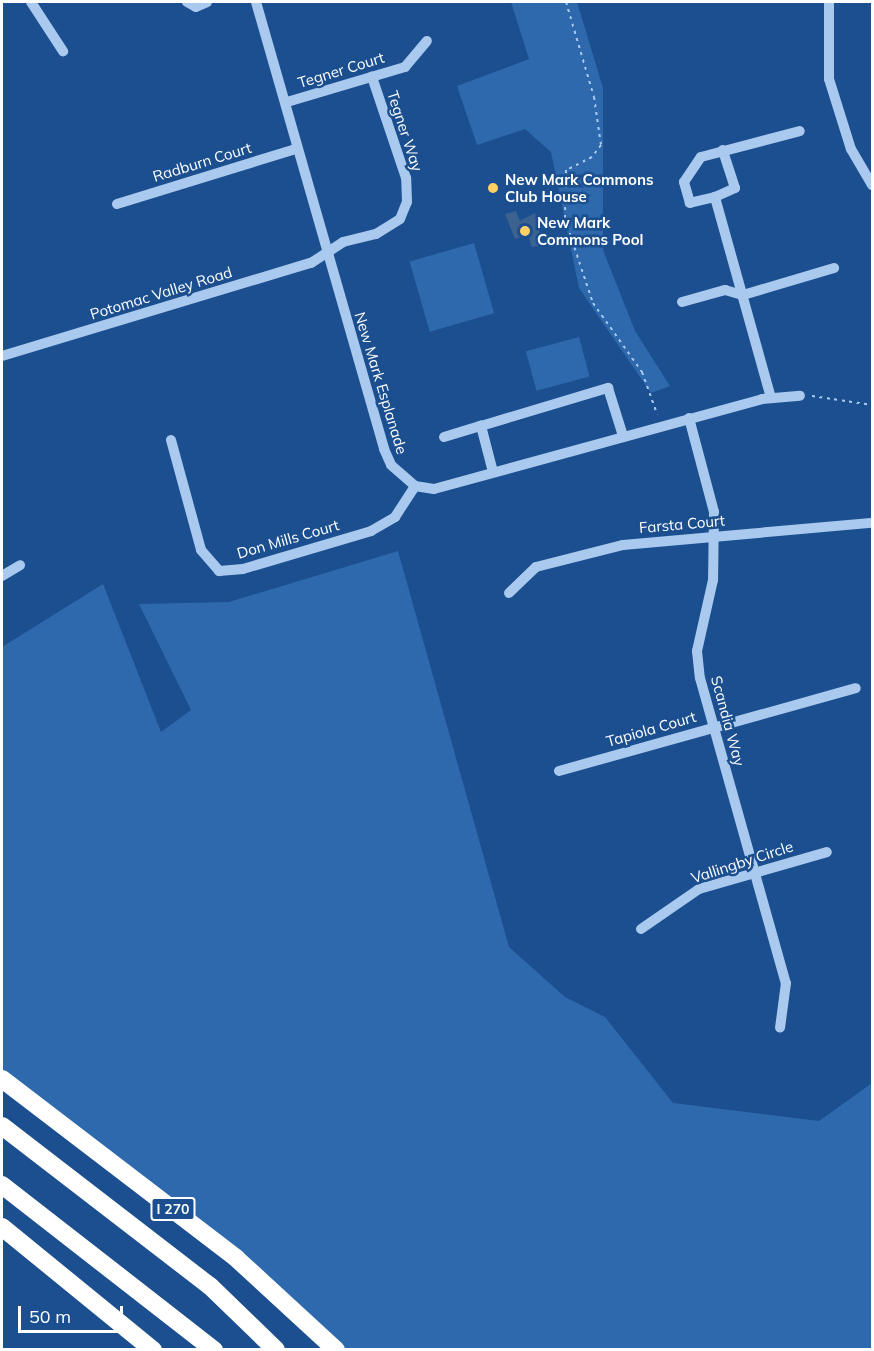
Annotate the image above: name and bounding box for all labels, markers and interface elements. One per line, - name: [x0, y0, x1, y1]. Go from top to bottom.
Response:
- street label: Tegner Court: [296, 48, 386, 92]
- street label: Tegner Way: [383, 88, 427, 174]
- street label: Radburn Court: [150, 138, 254, 186]
- place label: New Mark Commons Club House: [505, 170, 653, 205]
- marker: New Mark Commons Club House: [486, 181, 500, 195]
- place label: New Mark Commons Pool: [537, 213, 643, 248]
- marker: New Mark Commons Pool: [518, 224, 532, 238]
- street label: Potomac Valley Road: [88, 263, 234, 323]
- street label: New Mark Esplanade: [351, 310, 411, 456]
- street label: Farsta Court: [638, 511, 726, 537]
- street label: Don Mills Court: [235, 516, 341, 562]
- street label: Scandia Way: [707, 674, 749, 768]
- street label: Tapiola Court: [604, 708, 698, 750]
- street label: Vallingby Circle: [689, 837, 795, 887]
- road number: I 270: [149, 1198, 197, 1220]
- scale bar: [21, 1294, 126, 1332]
- text: 50 m: [29, 1305, 71, 1328]

